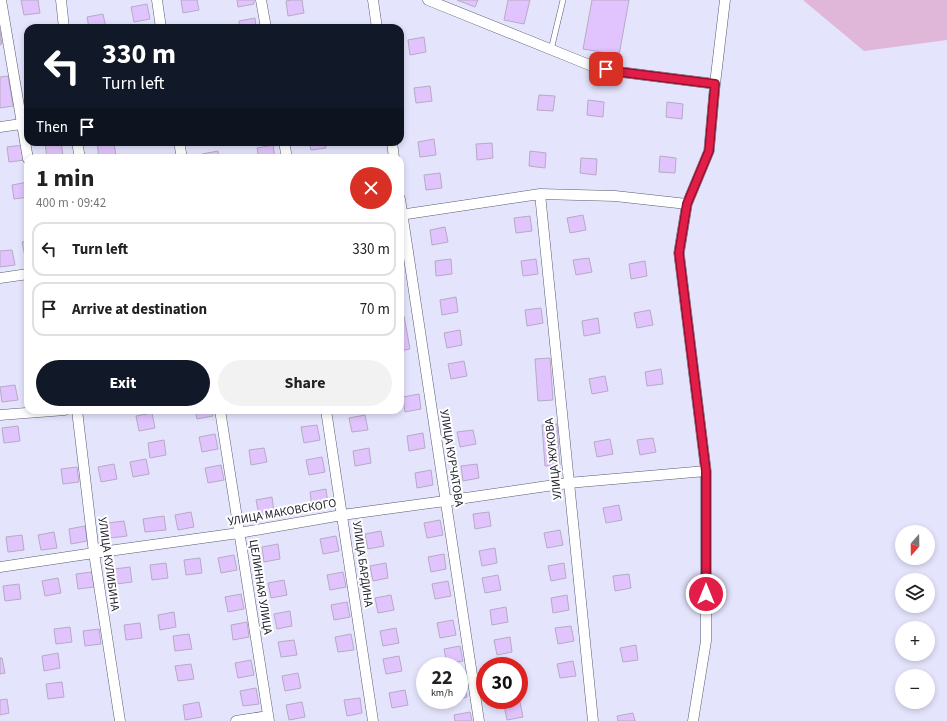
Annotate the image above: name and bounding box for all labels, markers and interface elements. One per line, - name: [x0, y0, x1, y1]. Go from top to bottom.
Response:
- text: 330 m: [102, 34, 176, 74]
- icon: left: [36, 40, 88, 92]
- pin: [589, 52, 623, 86]
- icon: arrive: [595, 58, 617, 80]
- text: Turn left: [102, 71, 164, 96]
- icon: arrive: [76, 116, 98, 138]
- text: Then: [36, 117, 68, 138]
- text: 1 min: [36, 161, 94, 196]
- button: close: [350, 167, 392, 209]
- text: 400 m · 09:42: [36, 194, 106, 212]
- icon: left: [38, 238, 60, 260]
- text: Turn left: [72, 239, 128, 260]
- text: 330 m: [352, 239, 390, 260]
- icon: arrive: [38, 298, 60, 320]
- text: Arrive at destination: [72, 299, 207, 320]
- text: 70 m: [360, 299, 390, 320]
- button: Exit: [36, 360, 210, 406]
- button: Share: [218, 360, 392, 406]
- street label: УЛИЦА КУРЧАТОВА: [435, 408, 468, 508]
- street label: УЛИЦА ЖУКОВА: [541, 417, 566, 501]
- street label: УЛИЦА МАКОВСКОГО: [227, 495, 338, 530]
- street label: УЛИЦА КУЛИБИНА: [94, 516, 124, 613]
- street label: УЛИЦА БАРДИНА: [348, 520, 377, 609]
- north arrow: [895, 525, 935, 565]
- map controls: [895, 525, 935, 709]
- street label: ЦЕЛИННАЯ УЛИЦА: [245, 538, 276, 636]
- position arrow: [685, 573, 727, 615]
- button: layers: [895, 573, 935, 613]
- button: +: [895, 621, 935, 661]
- speed limit sign: 30: [476, 657, 528, 709]
- text: 22: [431, 664, 453, 692]
- button: −: [895, 669, 935, 709]
- text: km/h: [431, 686, 453, 700]

